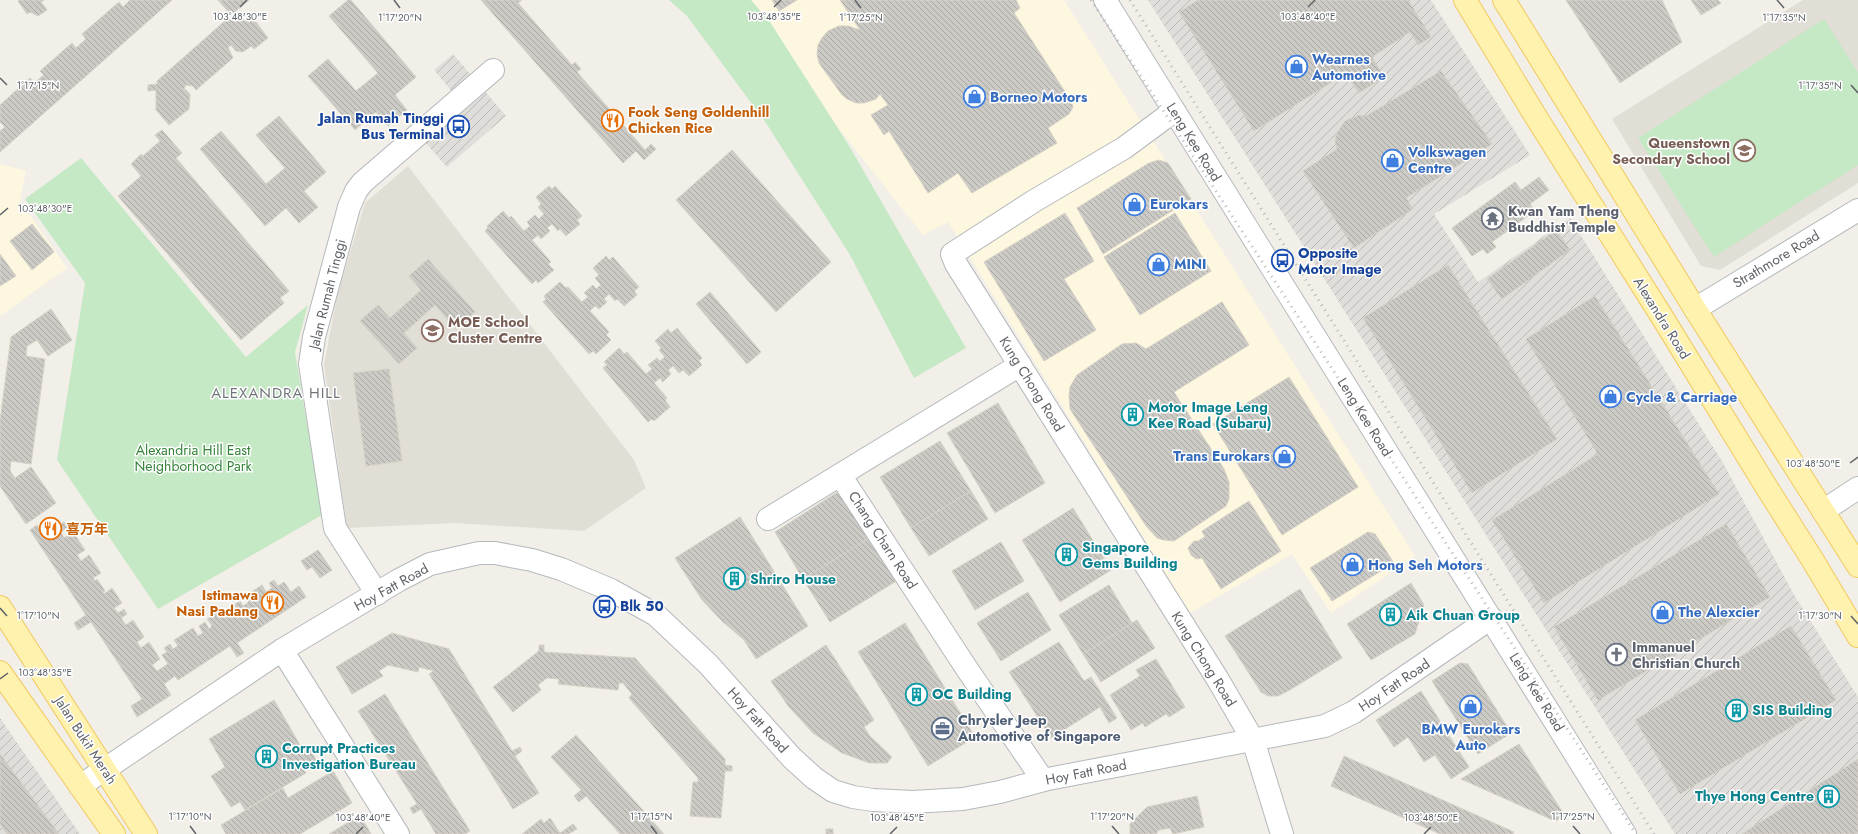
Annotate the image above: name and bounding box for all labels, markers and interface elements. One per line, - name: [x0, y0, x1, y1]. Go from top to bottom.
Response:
- text: 103°48'30"E: [213, 9, 267, 24]
- text: 103°48'35"E: [747, 9, 801, 24]
- text: 103°48'40"E: [1281, 9, 1335, 24]
- text: 1°17'20"N: [378, 10, 422, 25]
- text: 1°17'25"N: [839, 10, 883, 25]
- text: 1°17'35"N: [1762, 10, 1806, 25]
- place label: Wearnes Automotive: [1311, 49, 1386, 85]
- shop icon: Wearnes Automotive: [1283, 54, 1309, 80]
- text: 1°17'15"N: [17, 78, 59, 93]
- text: 1°17'35"N: [1798, 78, 1842, 93]
- shop icon: Borneo Motors: [962, 84, 988, 110]
- place label: Borneo Motors: [990, 87, 1088, 107]
- street label: Leng Kee Road: [1162, 99, 1226, 185]
- place label: Fook Seng Goldenhill Chicken Rice: [628, 102, 769, 138]
- restaurant icon: Fook Seng Goldenhill Chicken Rice: [599, 107, 625, 133]
- place label: Jalan Rumah Tinggi Bus Terminal: [316, 108, 444, 144]
- bus stop icon: Jalan Rumah Tinggi Bus Terminal: [446, 113, 472, 139]
- place label: Queenstown Secondary School: [1612, 133, 1730, 169]
- school or university icon: Queenstown Secondary School: [1732, 138, 1758, 164]
- place label: Volkswagen Centre: [1407, 142, 1486, 178]
- shop icon: Volkswagen Centre: [1380, 147, 1406, 173]
- shop icon: Eurokars: [1121, 191, 1147, 217]
- place label: Eurokars: [1150, 194, 1209, 214]
- text: 103°48'30"E: [18, 201, 72, 216]
- place label: Kwan Yam Theng Buddhist Temple: [1508, 201, 1619, 237]
- temple icon: Kwan Yam Theng Buddhist Temple: [1480, 206, 1506, 232]
- street label: Strathmore Road: [1729, 225, 1823, 293]
- street label: Jalan Rumah Tinggi: [303, 237, 350, 353]
- place label: Opposite Motor Image: [1298, 243, 1381, 279]
- bus stop icon: Opposite Motor Image: [1269, 248, 1295, 274]
- shop icon: MINI: [1145, 251, 1171, 277]
- place label: MINI: [1174, 254, 1207, 274]
- street label: Alexandra Road: [1629, 273, 1695, 363]
- place label: MOE School Cluster Centre: [448, 312, 542, 348]
- school or university icon: MOE School Cluster Centre: [419, 317, 445, 343]
- street label: Kung Chong Road: [995, 333, 1069, 435]
- street label: Leng Kee Road: [1333, 374, 1397, 460]
- district label: ALEXANDRA HILL: [211, 382, 341, 404]
- shop icon: Cycle & Carriage: [1597, 384, 1623, 410]
- place label: Cycle & Carriage: [1626, 387, 1737, 407]
- place label: Motor Image Leng Kee Road (Subaru): [1148, 397, 1272, 433]
- building icon: Motor Image Leng Kee Road (Subaru): [1119, 402, 1145, 428]
- park label: Alexandria Hill East Neighborhood Park: [134, 440, 252, 476]
- shop icon: Trans Eurokars: [1272, 443, 1298, 469]
- place label: Trans Eurokars: [1173, 446, 1271, 466]
- text: 103°48'50"E: [1786, 456, 1840, 471]
- street label: Chang Charn Road: [844, 487, 922, 593]
- restaurant icon: 喜万年: [37, 516, 63, 542]
- place label: 喜万年: [66, 519, 108, 539]
- place label: Singapore Gems Building: [1082, 537, 1178, 573]
- building icon: Singapore Gems Building: [1054, 542, 1080, 568]
- shop icon: Hong Seh Motors: [1339, 552, 1365, 578]
- place label: Hong Seh Motors: [1368, 555, 1483, 575]
- street label: Hoy Fatt Road: [350, 558, 432, 616]
- building icon: Shriro House: [721, 566, 747, 592]
- place label: Shriro House: [750, 569, 836, 589]
- place label: Istimawa Nasi Padang: [176, 585, 258, 621]
- restaurant icon: Istimawa Nasi Padang: [260, 590, 286, 616]
- bus stop icon: Blk 50: [591, 593, 617, 619]
- place label: Blk 50: [620, 596, 664, 616]
- shop icon: The Alexcier: [1649, 599, 1675, 625]
- building icon: Aik Chuan Group: [1378, 602, 1404, 628]
- place label: The Alexcier: [1678, 602, 1760, 622]
- place label: Aik Chuan Group: [1405, 605, 1520, 625]
- text: 1°17'10"N: [17, 608, 59, 623]
- street label: Kung Chong Road: [1167, 608, 1241, 710]
- text: 1°17'30"N: [1798, 608, 1842, 623]
- place label: Immanuel Christian Church: [1632, 637, 1740, 673]
- church icon: Immanuel Christian Church: [1604, 642, 1630, 668]
- street label: Leng Kee Road: [1505, 649, 1569, 735]
- street label: Hoy Fatt Road: [1354, 654, 1434, 716]
- text: 103°48'35"E: [18, 665, 72, 680]
- building icon: OC Building: [903, 681, 929, 707]
- street label: Hoy Fatt Road: [723, 683, 793, 757]
- place label: OC Building: [932, 684, 1012, 704]
- street label: Jalan Bukit Merah: [49, 690, 122, 788]
- shop icon: BMW Eurokars Auto: [1458, 694, 1484, 720]
- building icon: SIS Building: [1723, 697, 1749, 723]
- place label: SIS Building: [1752, 700, 1832, 720]
- place label: Chrysler Jeep Automotive of Singapore: [957, 710, 1121, 746]
- office icon: Chrysler Jeep Automotive of Singapore: [929, 715, 955, 741]
- place label: BMW Eurokars Auto: [1422, 719, 1521, 755]
- place label: Corrupt Practices Investigation Bureau: [282, 738, 416, 774]
- building icon: Corrupt Practices Investigation Bureau: [253, 743, 279, 769]
- street label: Hoy Fatt Road: [1044, 754, 1128, 790]
- building icon: Thye Hong Centre: [1816, 783, 1842, 809]
- place label: Thye Hong Centre: [1695, 786, 1814, 806]
- text: 1°17'10"N: [169, 809, 211, 824]
- text: 1°17'15"N: [630, 809, 672, 824]
- text: 1°17'20"N: [1090, 809, 1134, 824]
- text: 1°17'25"N: [1551, 809, 1595, 824]
- text: 103°48'40"E: [336, 810, 390, 825]
- text: 103°48'45"E: [870, 810, 924, 825]
- text: 103°48'50"E: [1404, 810, 1458, 825]

